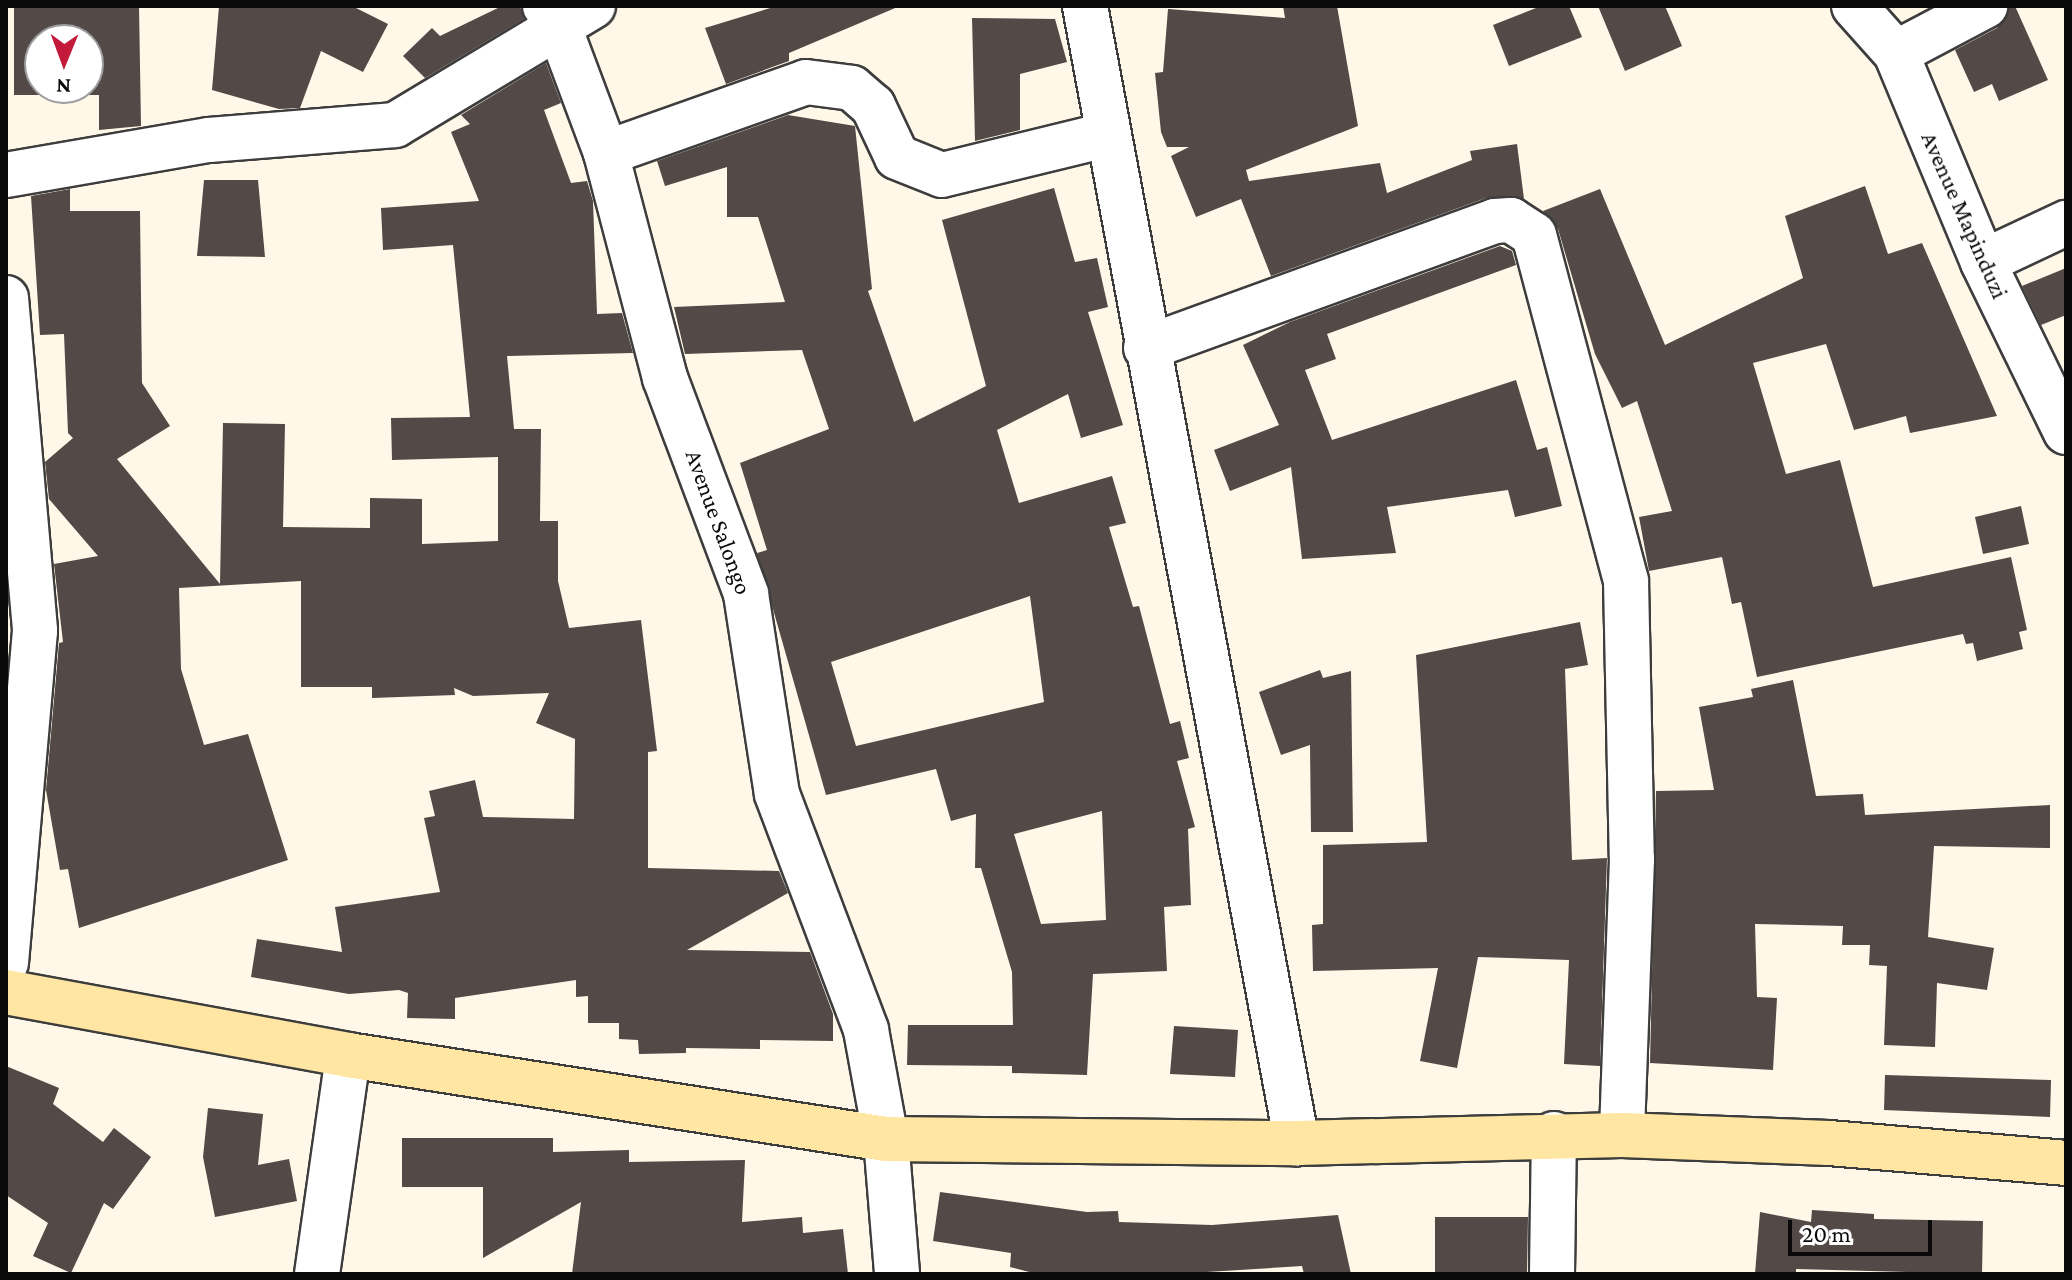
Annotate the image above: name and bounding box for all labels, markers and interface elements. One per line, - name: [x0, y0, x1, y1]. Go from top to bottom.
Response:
- north arrow: [24, 24, 104, 104]
- text: N: [56, 74, 71, 99]
- street label: Avenue Mapinduzi: [1915, 127, 2015, 303]
- street label: Avenue Salongo: [679, 446, 759, 598]
- scale bar: [1792, 1204, 1936, 1254]
- text: 20 m: [1802, 1220, 1851, 1247]

